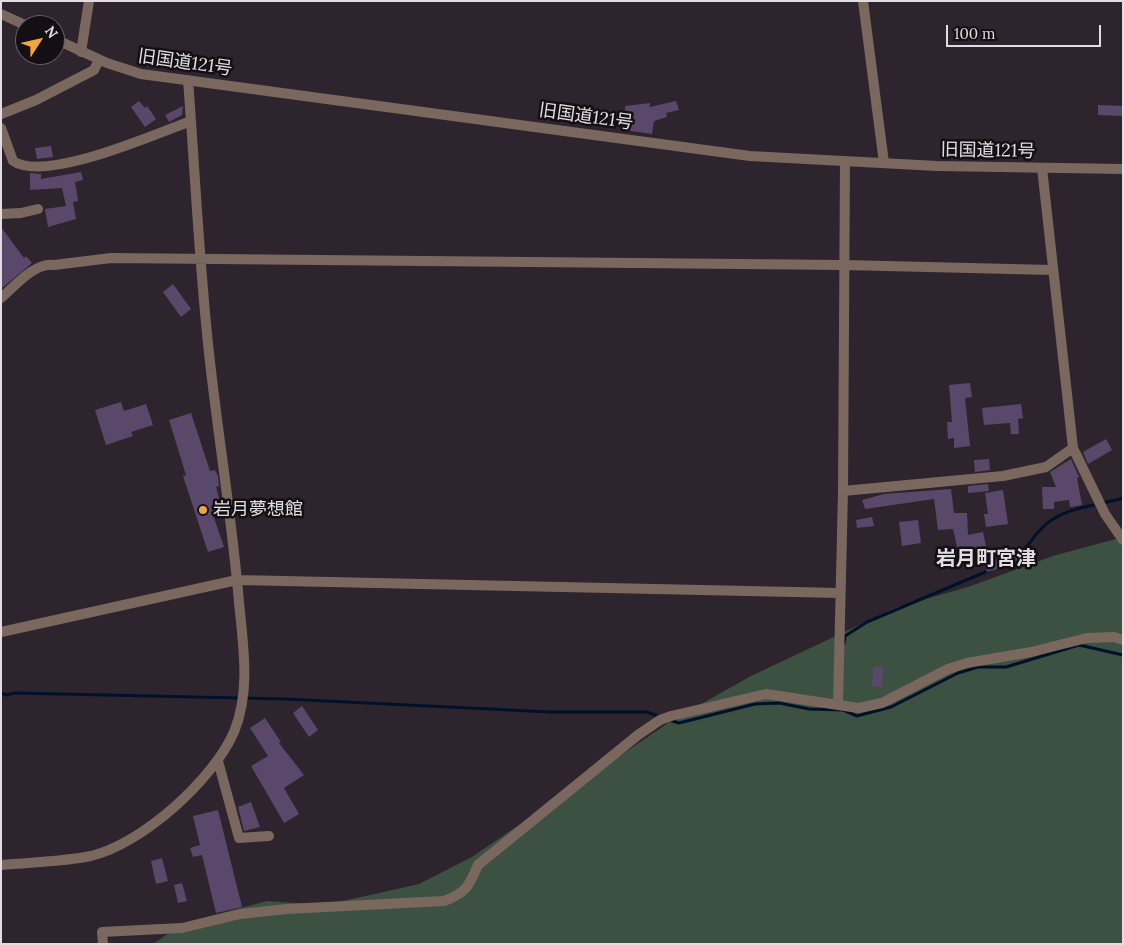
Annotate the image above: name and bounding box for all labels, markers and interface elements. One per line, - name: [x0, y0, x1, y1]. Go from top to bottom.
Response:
- north arrow: [15, 15, 65, 65]
- scale bar: [949, 15, 1104, 47]
- text: N: [41, 22, 62, 42]
- text: 100 m: [954, 24, 995, 43]
- street label: 旧国道121号: [137, 46, 233, 80]
- street label: 旧国道121号: [538, 100, 634, 134]
- street label: 旧国道121号: [940, 139, 1036, 163]
- place label: 岩月夢想館: [213, 499, 303, 521]
- marker: 岩月夢想館: [197, 504, 209, 516]
- district label: 岩月町宮津: [936, 547, 1036, 571]

